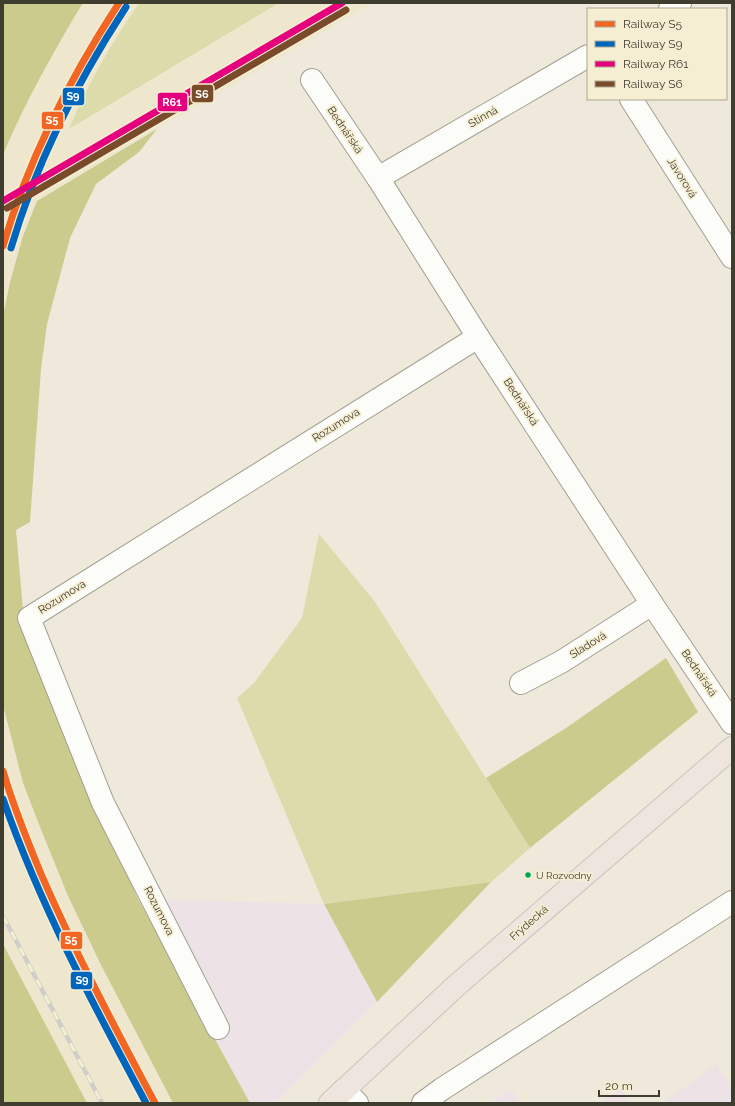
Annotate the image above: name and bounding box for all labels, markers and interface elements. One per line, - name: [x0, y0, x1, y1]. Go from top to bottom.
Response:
- legend: [587, 8, 727, 100]
- text: Railway S5: [623, 17, 682, 31]
- text: Railway S9: [623, 37, 682, 51]
- text: Railway R61: [623, 57, 688, 71]
- text: Railway S6: [623, 77, 683, 91]
- line badge: S6: [191, 84, 214, 103]
- line badge: S9: [62, 87, 85, 106]
- text: S6: [195, 88, 209, 101]
- text: S9: [66, 90, 80, 103]
- line badge: R61: [157, 92, 188, 112]
- text: R61: [162, 96, 182, 109]
- street label: Stinná: [466, 103, 500, 131]
- street label: Bednářská: [325, 104, 365, 156]
- line badge: S5: [41, 111, 64, 130]
- text: S5: [46, 114, 58, 127]
- street label: Javorová: [665, 155, 699, 201]
- street label: Bednářská: [501, 376, 541, 428]
- street label: Rozumova: [310, 405, 362, 445]
- street label: Rozumova: [36, 577, 88, 617]
- street label: Sladová: [567, 629, 609, 661]
- street label: Bednářská: [679, 647, 719, 699]
- marker: U Rozvodny: [523, 870, 533, 880]
- place label: U Rozvodny: [536, 870, 592, 881]
- street label: Rozumova: [141, 884, 177, 938]
- street label: Frýdecká: [507, 903, 551, 943]
- line badge: S5: [60, 931, 83, 950]
- text: S5: [65, 934, 77, 947]
- line badge: S9: [70, 971, 93, 990]
- text: S9: [75, 974, 89, 987]
- scale bar: [599, 1072, 659, 1098]
- text: 20 m: [605, 1079, 633, 1093]

